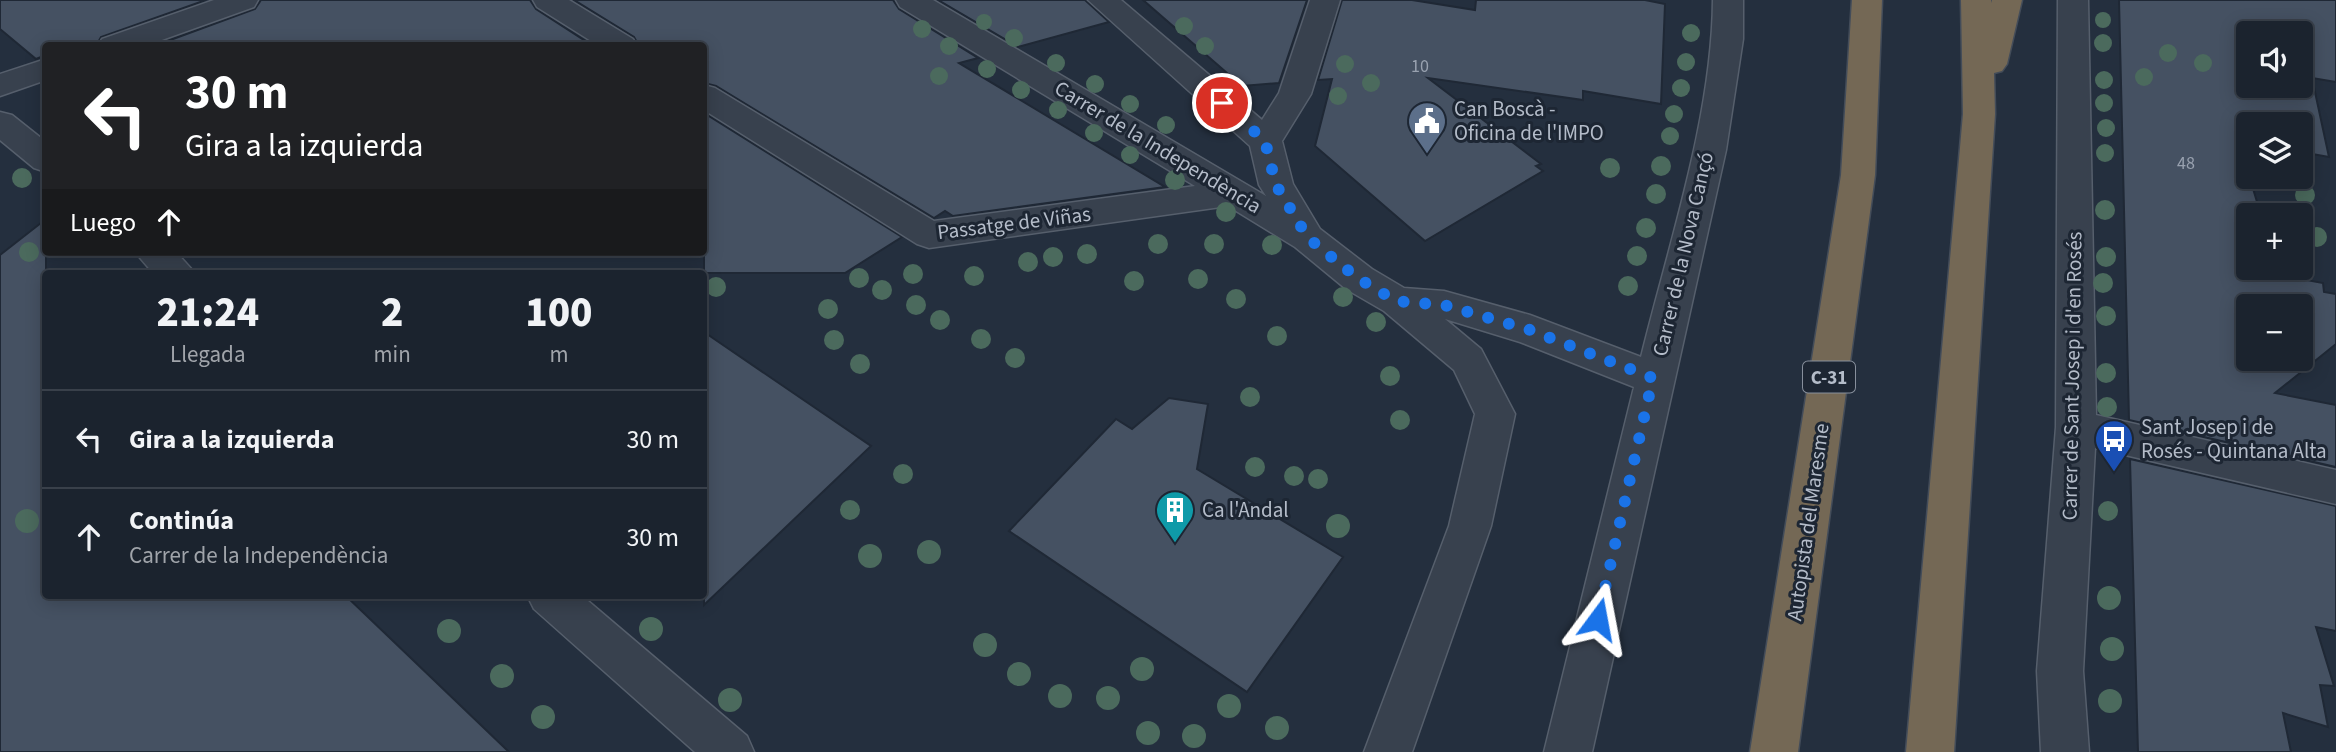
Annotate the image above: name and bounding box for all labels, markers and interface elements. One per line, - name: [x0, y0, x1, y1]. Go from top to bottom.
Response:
- map controls: [2236, 21, 2313, 371]
- button: sound: [2236, 21, 2313, 98]
- house number: 10: [1411, 54, 1429, 79]
- text: 30 m: [185, 58, 289, 128]
- icon: left: [70, 70, 161, 161]
- street label: Carrer de la Independència: [1049, 73, 1267, 221]
- pin: [1192, 73, 1252, 133]
- icon: arrive: [1203, 84, 1241, 122]
- place label: Can Boscà - Oficina de l'IMPO: [1454, 94, 1604, 148]
- public building icon: Can Boscà - Oficina de l'IMPO: [1406, 100, 1448, 155]
- button: layers: [2236, 112, 2313, 189]
- text: Gira a la izquierda: [185, 123, 423, 169]
- street label: Carrer de la Nova Cançó: [1645, 149, 1721, 359]
- house number: 48: [2177, 151, 2195, 176]
- street label: Passatge de Viñas: [936, 199, 1093, 247]
- icon: ahead: [150, 203, 188, 241]
- button: +: [2236, 203, 2313, 280]
- text: Luego: [70, 204, 136, 241]
- street label: Carrer de Sant Josep i d'en Rosés: [2054, 231, 2090, 521]
- text: 21:24: [156, 283, 259, 343]
- text: 2: [381, 283, 403, 343]
- text: 100: [525, 283, 593, 343]
- button: −: [2236, 294, 2313, 371]
- text: Llegada: [170, 338, 245, 371]
- text: min: [374, 338, 411, 371]
- text: m: [549, 338, 568, 371]
- road number: C-31: [1803, 362, 1855, 392]
- place label: Sant Josep i de Rosés - Quintana Alta: [2141, 412, 2327, 466]
- bus stop icon: Sant Josep i de Rosés - Quintana Alta: [2093, 418, 2135, 473]
- icon: left: [70, 420, 108, 458]
- text: Gira a la izquierda: [129, 421, 334, 458]
- text: 30 m: [626, 421, 679, 458]
- street label: Autopista del Maresme: [1779, 421, 1837, 623]
- building icon: Ca l'Andal: [1154, 489, 1196, 544]
- place label: Ca l'Andal: [1202, 495, 1289, 525]
- text: Continúa: [129, 502, 234, 539]
- icon: ahead: [70, 518, 108, 556]
- text: 30 m: [626, 519, 679, 556]
- text: Carrer de la Independència: [129, 539, 388, 572]
- position arrow: [1561, 582, 1635, 656]

